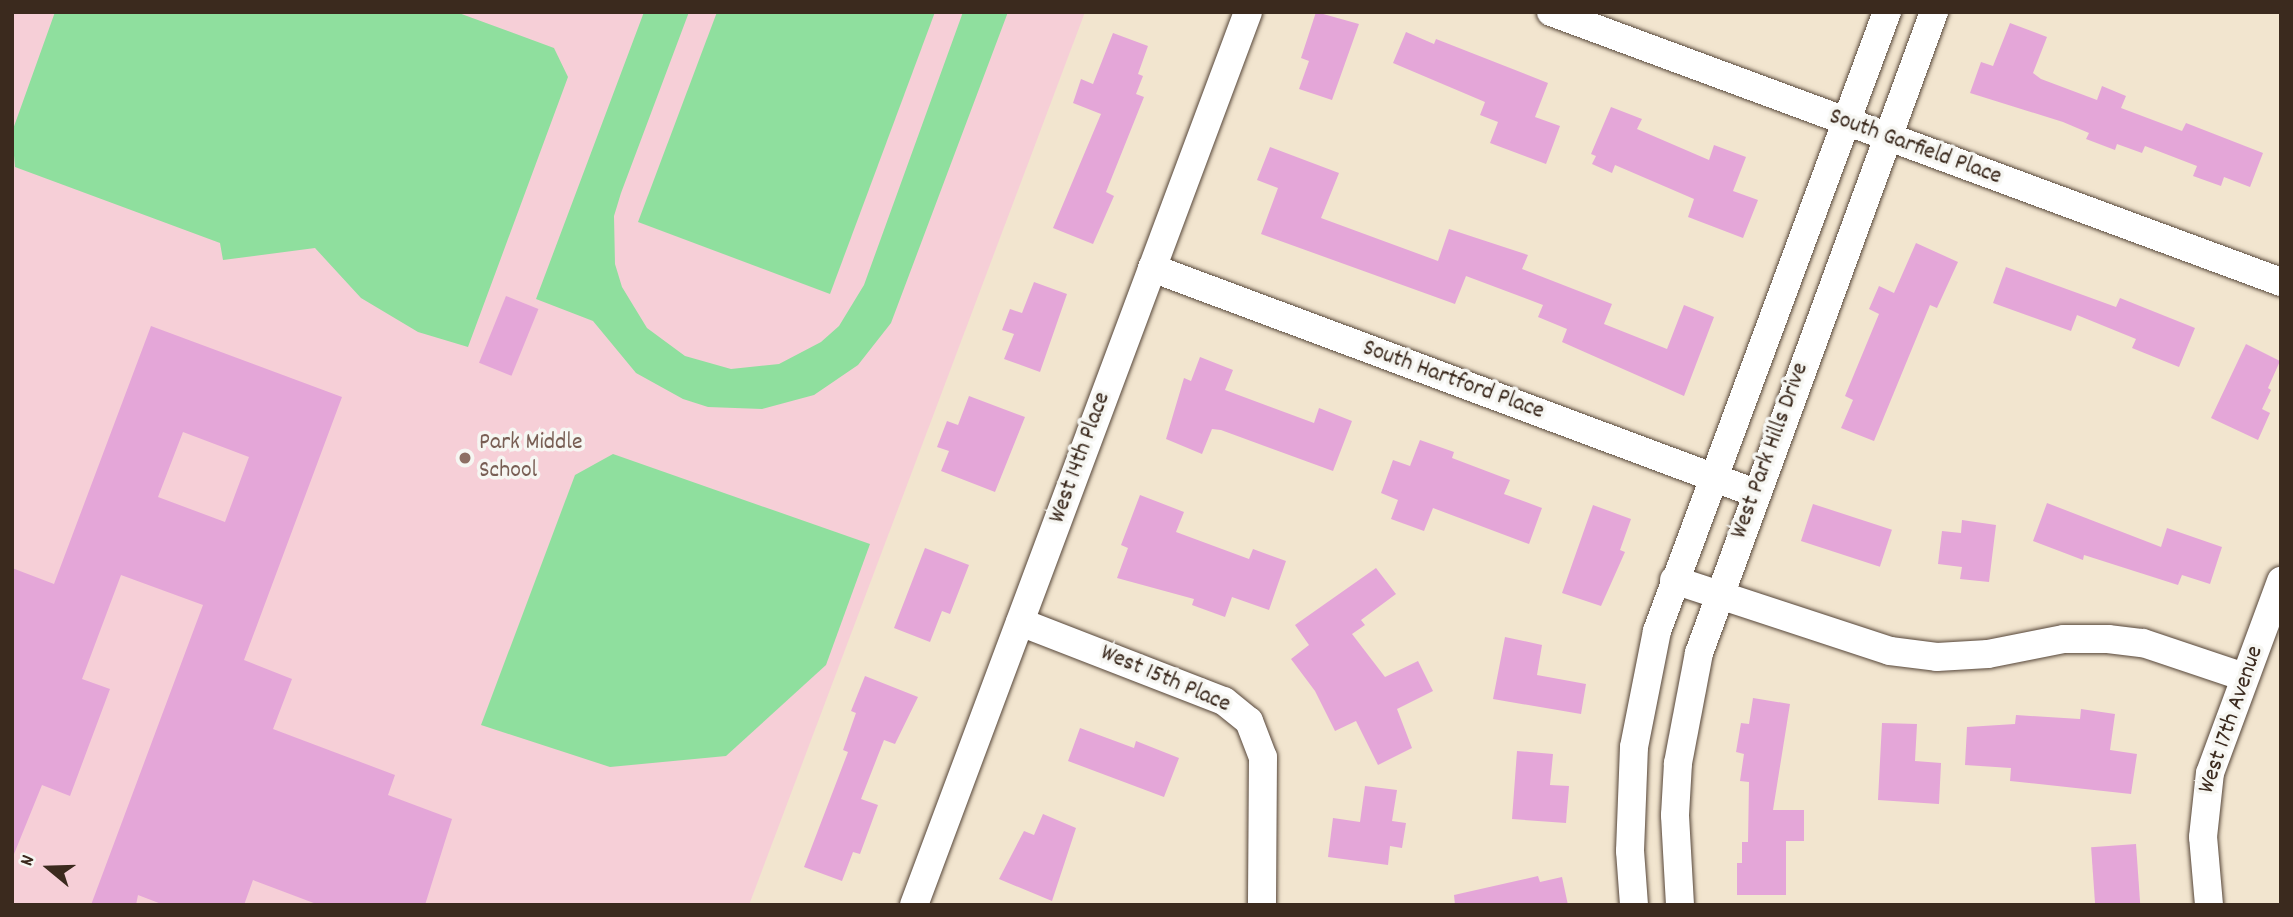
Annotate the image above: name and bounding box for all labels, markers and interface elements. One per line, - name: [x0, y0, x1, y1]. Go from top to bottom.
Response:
- street label: South Garfield Place: [1825, 103, 2005, 193]
- street label: South Hartford Place: [1358, 335, 1548, 427]
- street label: West Park Hills Drive: [1726, 359, 1816, 543]
- street label: West 14th Place: [1044, 389, 1118, 527]
- place label: Park Middle School: [479, 430, 583, 486]
- marker: Park Middle School: [457, 450, 473, 466]
- street label: West 15th Place: [1096, 640, 1234, 720]
- street label: West 17th Avenue: [2193, 642, 2271, 798]
- north arrow: [14, 833, 84, 903]
- text: N: [14, 852, 43, 870]

